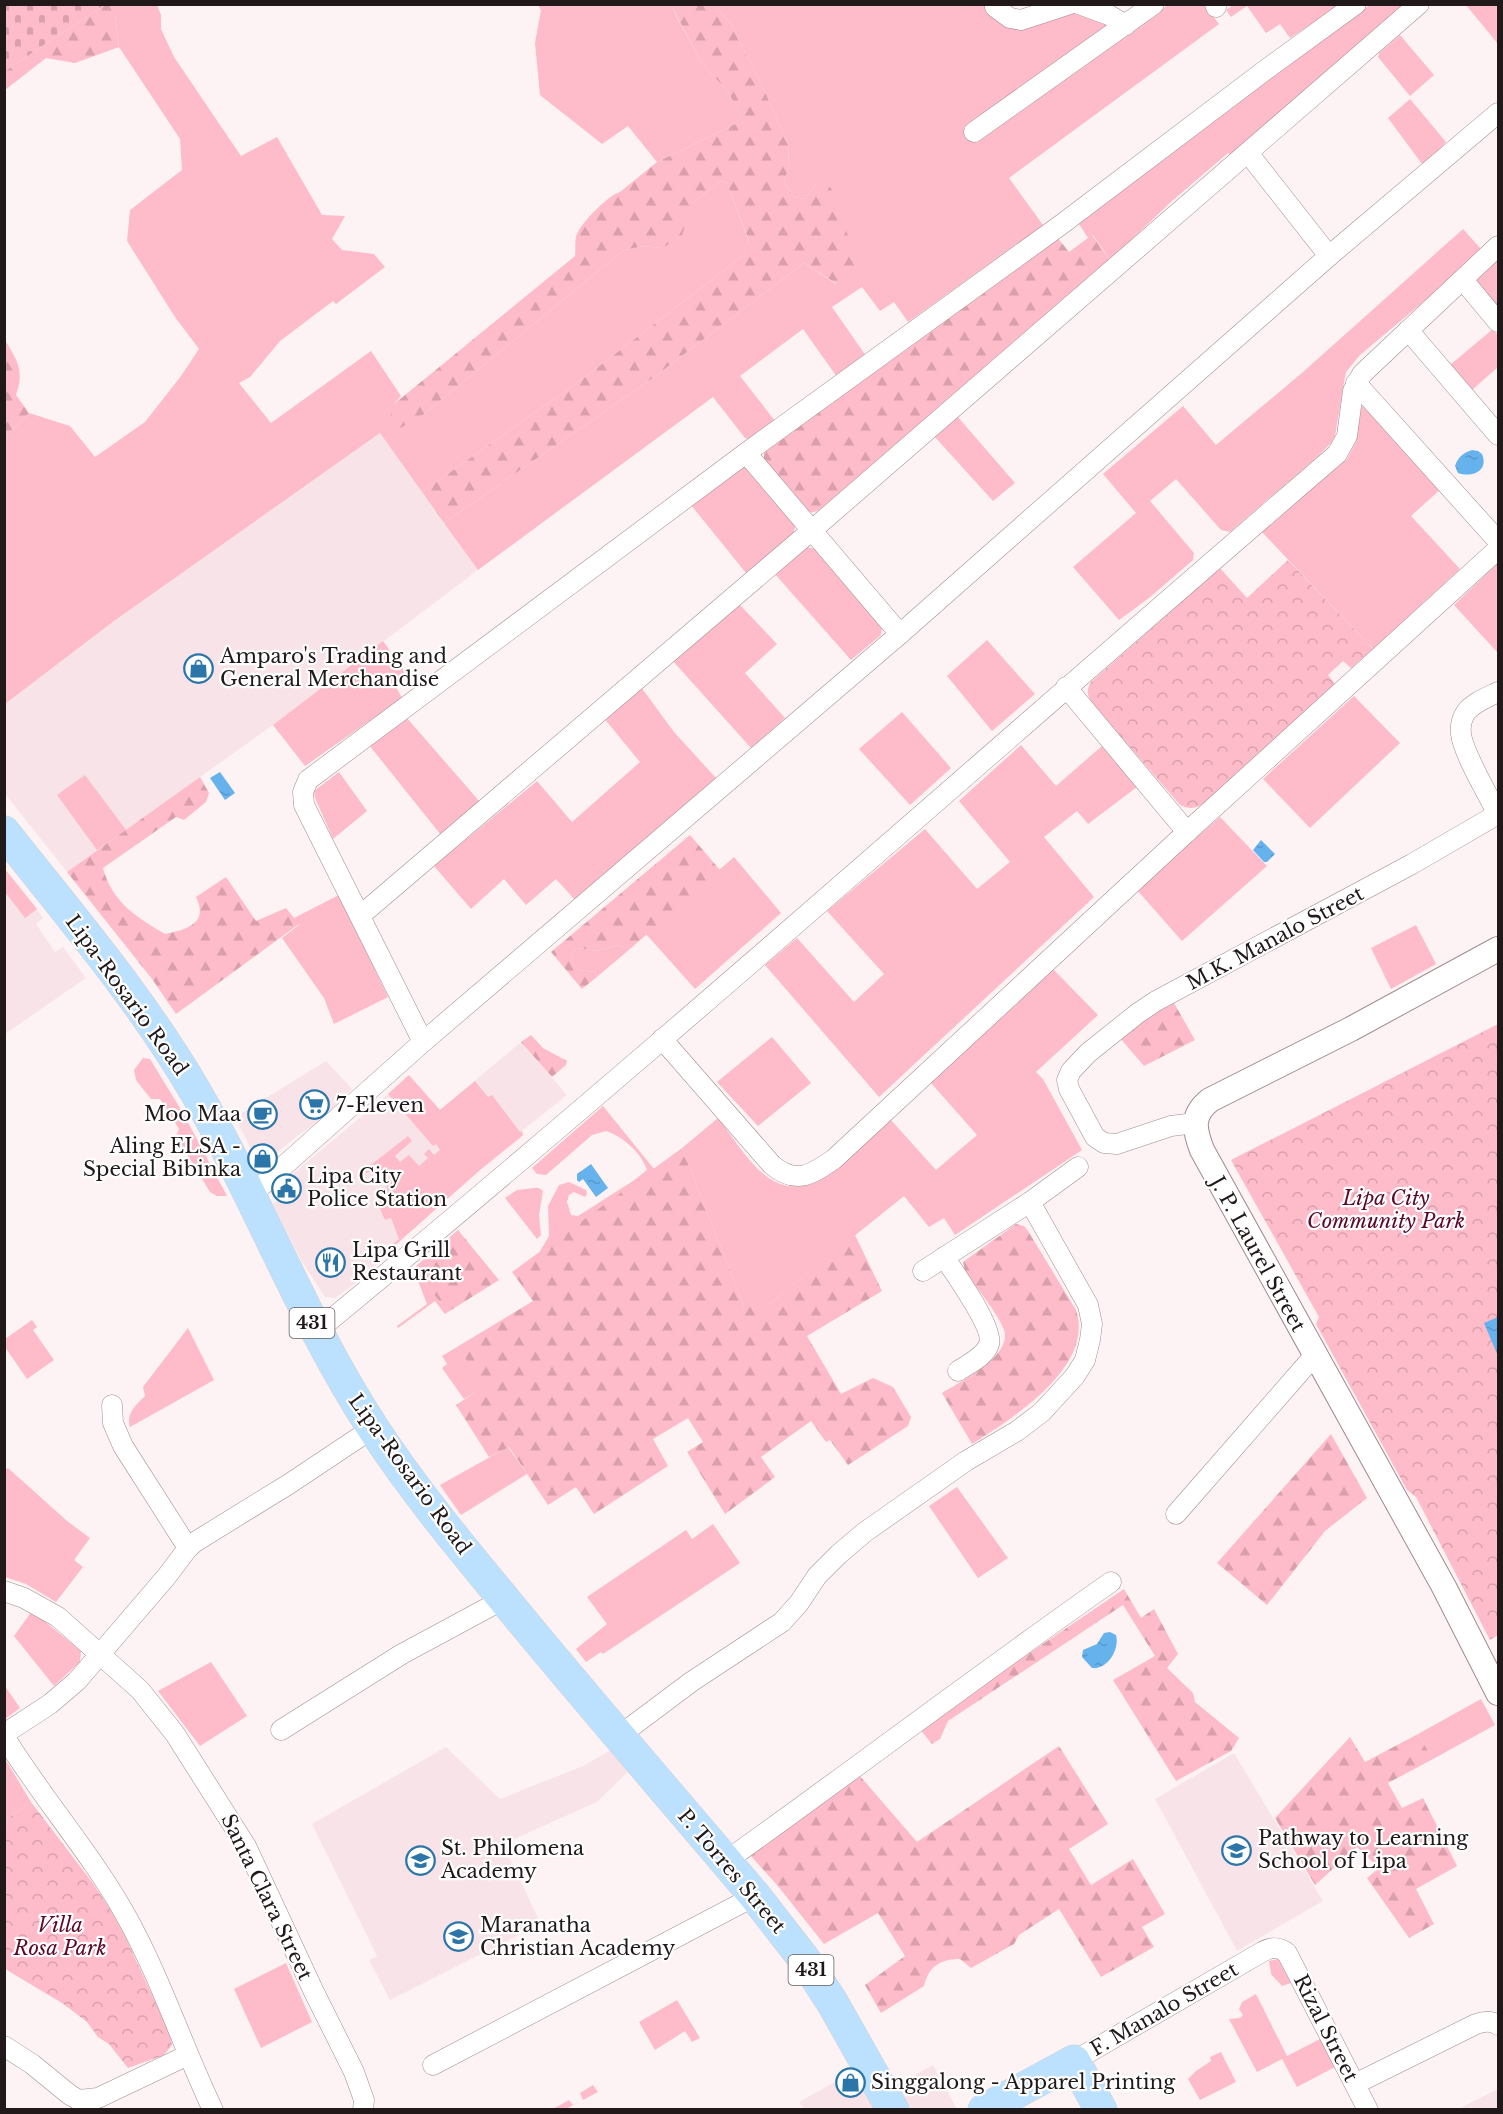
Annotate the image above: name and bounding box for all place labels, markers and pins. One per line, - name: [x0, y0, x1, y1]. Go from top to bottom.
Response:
- place label: Amparo's Trading and General Merchandise: [219, 644, 447, 691]
- shop icon: Amparo's Trading and General Merchandise: [183, 652, 215, 684]
- supermarket icon: 7-Eleven: [299, 1089, 331, 1121]
- place label: 7-Eleven: [336, 1093, 424, 1117]
- cafe icon: Moo Maa: [246, 1098, 278, 1130]
- place label: Moo Maa: [144, 1102, 242, 1126]
- place label: Aling ELSA - Special Bibinka: [83, 1134, 242, 1181]
- shop icon: Aling ELSA - Special Bibinka: [246, 1142, 278, 1174]
- place label: Lipa City Police Station: [307, 1164, 447, 1211]
- public building icon: Lipa City Police Station: [270, 1172, 302, 1204]
- place label: Lipa Grill Restaurant: [352, 1238, 463, 1285]
- restaurant icon: Lipa Grill Restaurant: [315, 1246, 347, 1278]
- place label: Pathway to Learning School of Lipa: [1258, 1826, 1469, 1873]
- school or university icon: Pathway to Learning School of Lipa: [1221, 1834, 1253, 1866]
- place label: St. Philomena Academy: [440, 1836, 585, 1883]
- school or university icon: St. Philomena Academy: [404, 1844, 436, 1876]
- place label: Maranatha Christian Academy: [480, 1913, 675, 1960]
- school or university icon: Maranatha Christian Academy: [443, 1921, 475, 1953]
- shop icon: Singgalong - Apparel Printing: [834, 2066, 866, 2098]
- place label: Singgalong - Apparel Printing: [871, 2070, 1176, 2094]

